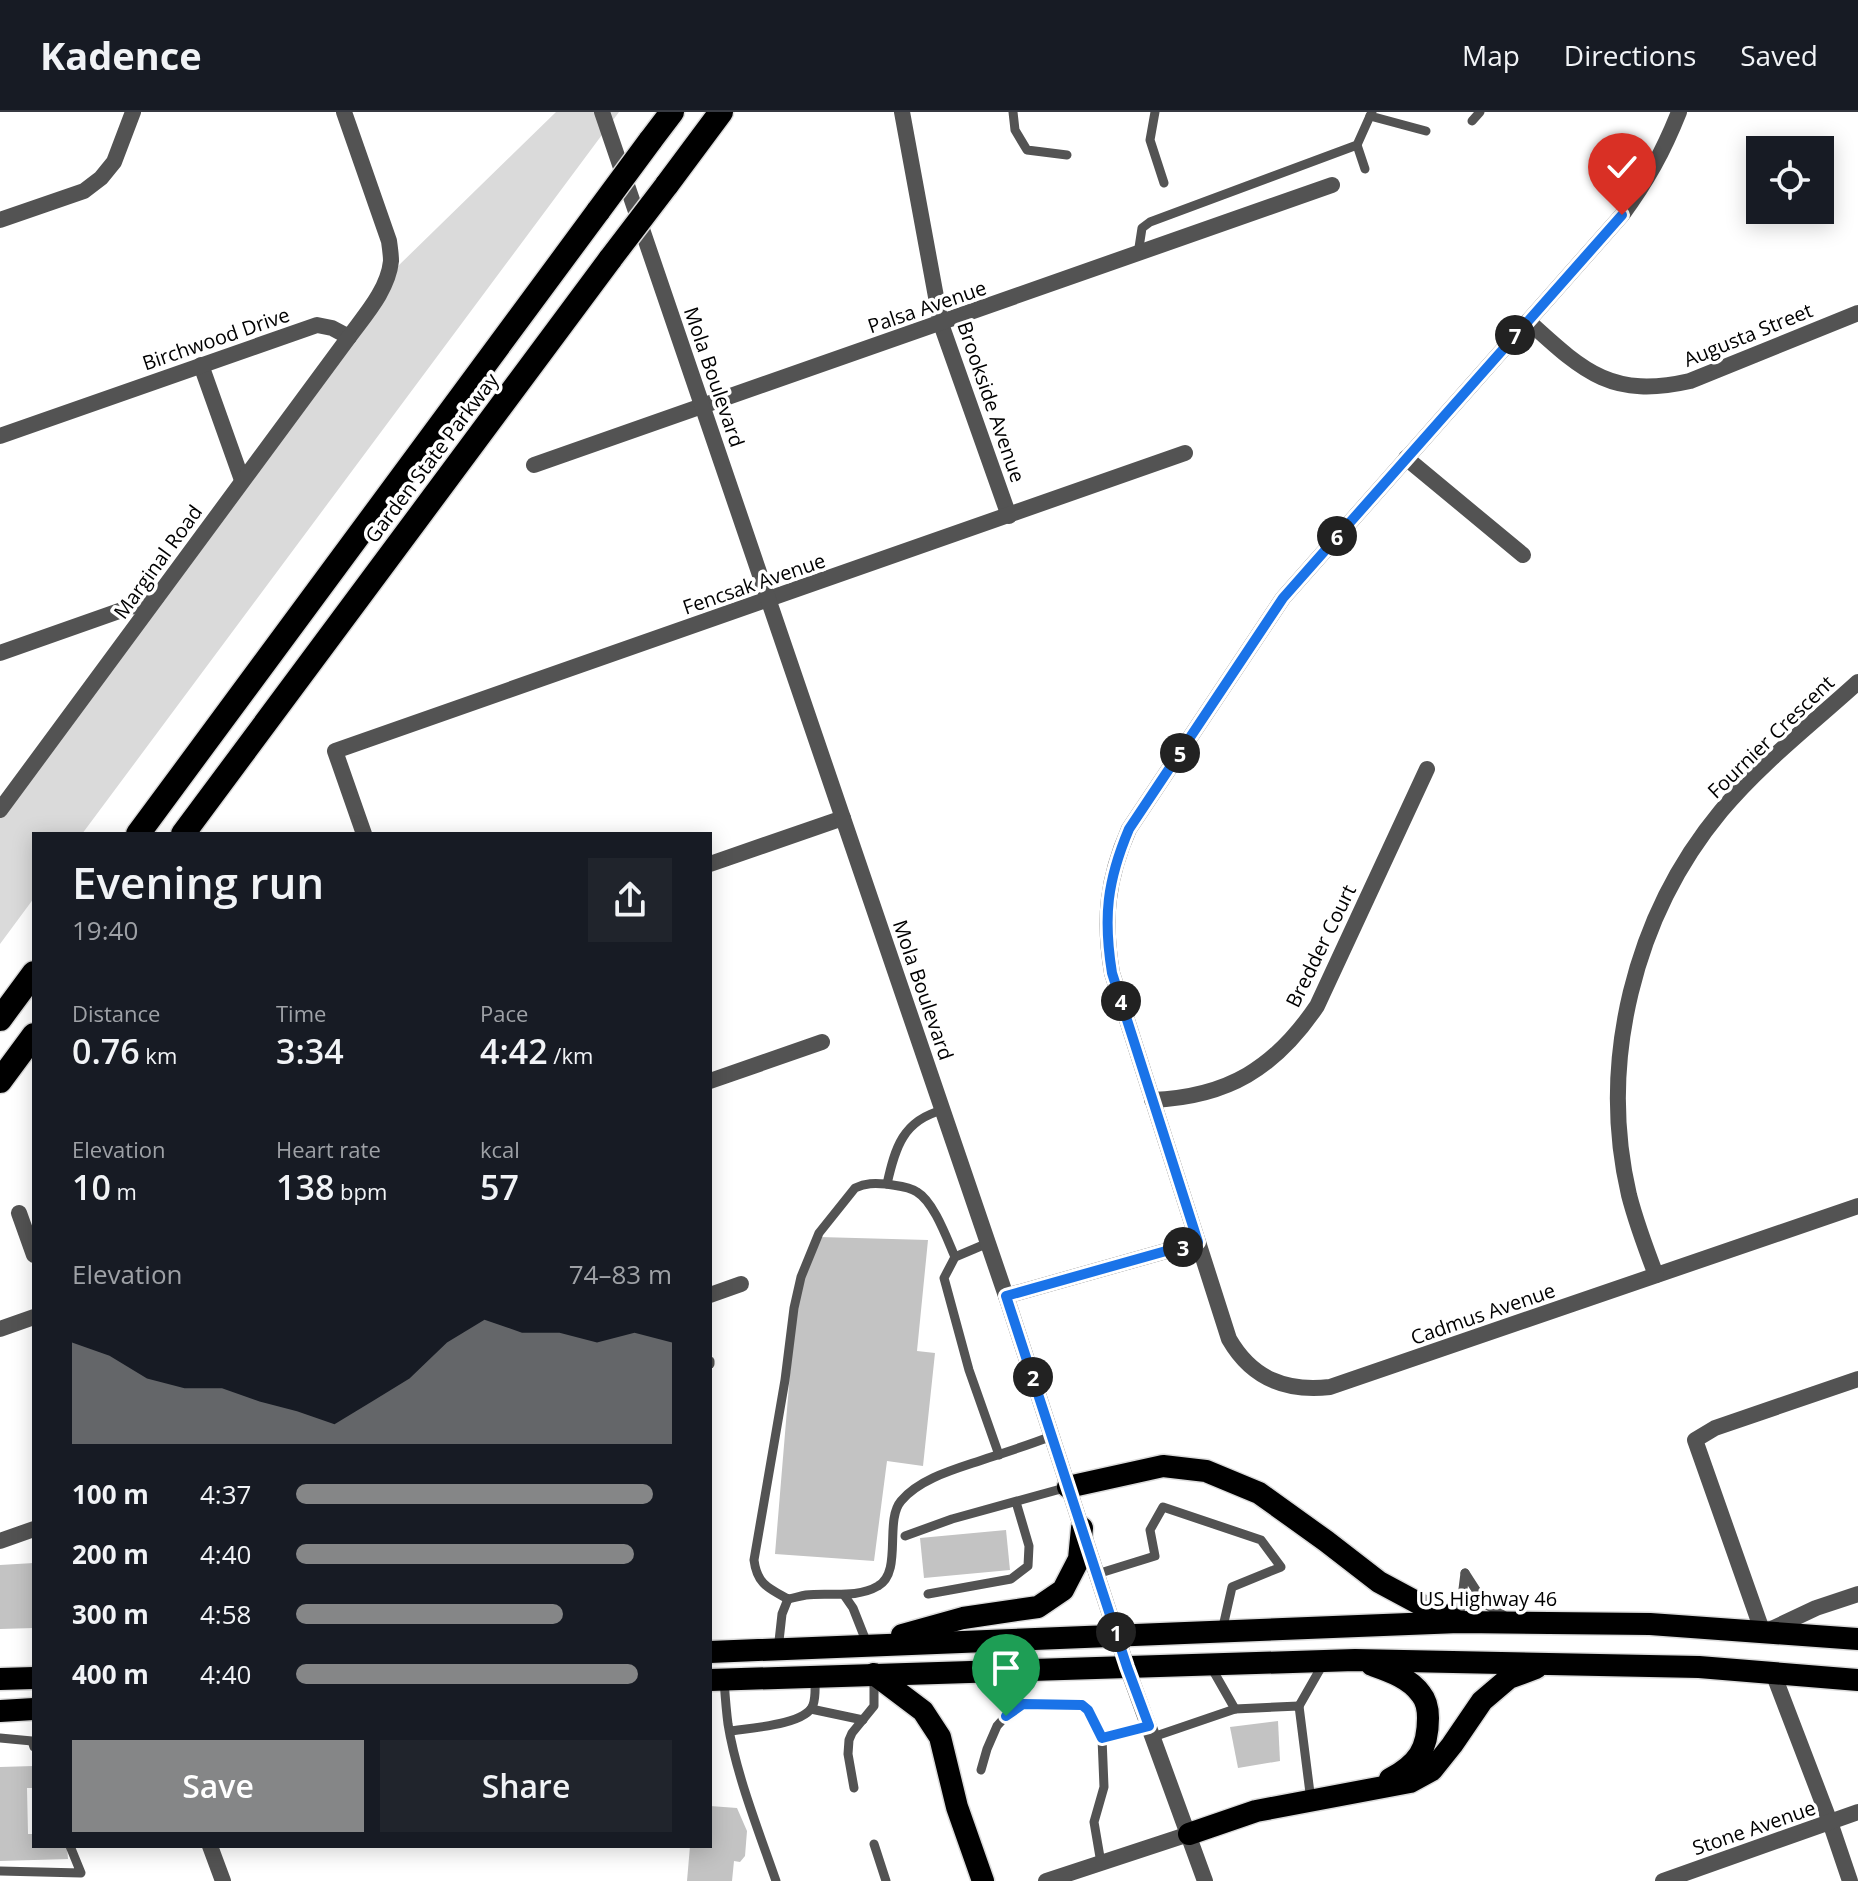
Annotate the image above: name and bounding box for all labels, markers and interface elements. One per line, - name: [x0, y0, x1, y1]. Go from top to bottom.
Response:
- text: Kadence: [40, 29, 202, 81]
- text: Map: [1462, 36, 1520, 74]
- text: Directions: [1564, 36, 1696, 74]
- text: Saved: [1740, 36, 1818, 74]
- pin: [1588, 133, 1656, 215]
- map controls: [1746, 136, 1834, 224]
- button: locate: [1746, 136, 1834, 224]
- icon: check: [1600, 145, 1644, 189]
- street label: Palsa Avenue: [864, 274, 990, 339]
- street label: Augusta Street: [1679, 296, 1816, 373]
- street label: Birchwood Drive: [139, 301, 293, 376]
- street label: Mola Boulevard: [678, 303, 751, 450]
- pin: 7: [1495, 315, 1535, 355]
- street label: Brookside Avenue: [951, 318, 1032, 486]
- text: 7: [1509, 320, 1521, 350]
- street label: Garden State Parkway: [359, 367, 505, 548]
- street label: Marginal Road: [107, 499, 208, 624]
- pin: 6: [1317, 516, 1357, 556]
- text: 6: [1331, 521, 1343, 551]
- street label: Fencsak Avenue: [679, 546, 829, 621]
- street label: Fournier Crescent: [1701, 669, 1840, 804]
- pin: 5: [1160, 733, 1200, 773]
- text: 5: [1174, 738, 1186, 768]
- text: Evening run: [72, 852, 324, 912]
- button: share: [588, 858, 672, 942]
- street label: Bredder Court: [1279, 880, 1362, 1012]
- text: 19:40: [72, 912, 138, 948]
- street label: Mola Boulevard: [887, 916, 960, 1063]
- pin: 4: [1101, 981, 1141, 1021]
- text: 4: [1115, 986, 1127, 1016]
- text: Distance: [72, 998, 160, 1028]
- text: Time: [276, 998, 326, 1028]
- text: Pace: [480, 998, 528, 1028]
- text: 0.76: [72, 1028, 140, 1074]
- text: 3:34: [276, 1028, 344, 1074]
- text: 4:42: [480, 1028, 548, 1074]
- text: km: [140, 1040, 177, 1070]
- text: /km: [548, 1040, 593, 1070]
- text: Elevation: [72, 1134, 165, 1164]
- text: Heart rate: [276, 1134, 381, 1164]
- text: kcal: [480, 1134, 520, 1164]
- text: 10: [72, 1164, 111, 1210]
- text: 138: [276, 1164, 334, 1210]
- text: 57: [480, 1164, 519, 1210]
- text: m: [111, 1176, 137, 1206]
- text: bpm: [334, 1176, 387, 1206]
- pin: 3: [1163, 1227, 1203, 1267]
- text: 3: [1177, 1232, 1189, 1262]
- text: Elevation: [72, 1256, 182, 1292]
- text: 74–83 m: [569, 1256, 672, 1292]
- street label: Cadmus Avenue: [1407, 1276, 1559, 1351]
- pin: 2: [1013, 1357, 1053, 1397]
- text: 2: [1027, 1362, 1039, 1392]
- text: 100 m: [72, 1476, 149, 1512]
- text: 4:37: [200, 1476, 251, 1512]
- text: 200 m: [72, 1536, 149, 1572]
- text: 4:40: [200, 1536, 251, 1572]
- street label: US Highway 46: [1419, 1585, 1557, 1612]
- text: 300 m: [72, 1596, 149, 1632]
- text: 4:58: [200, 1596, 251, 1632]
- pin: 1: [1096, 1612, 1136, 1652]
- text: 1: [1110, 1617, 1122, 1647]
- pin: [972, 1634, 1040, 1716]
- icon: arrive: [984, 1646, 1028, 1690]
- text: 400 m: [72, 1656, 149, 1692]
- text: 4:40: [200, 1656, 251, 1692]
- button: Save: [72, 1740, 364, 1832]
- button: Share: [380, 1740, 672, 1832]
- street label: Stone Avenue: [1689, 1794, 1819, 1861]

